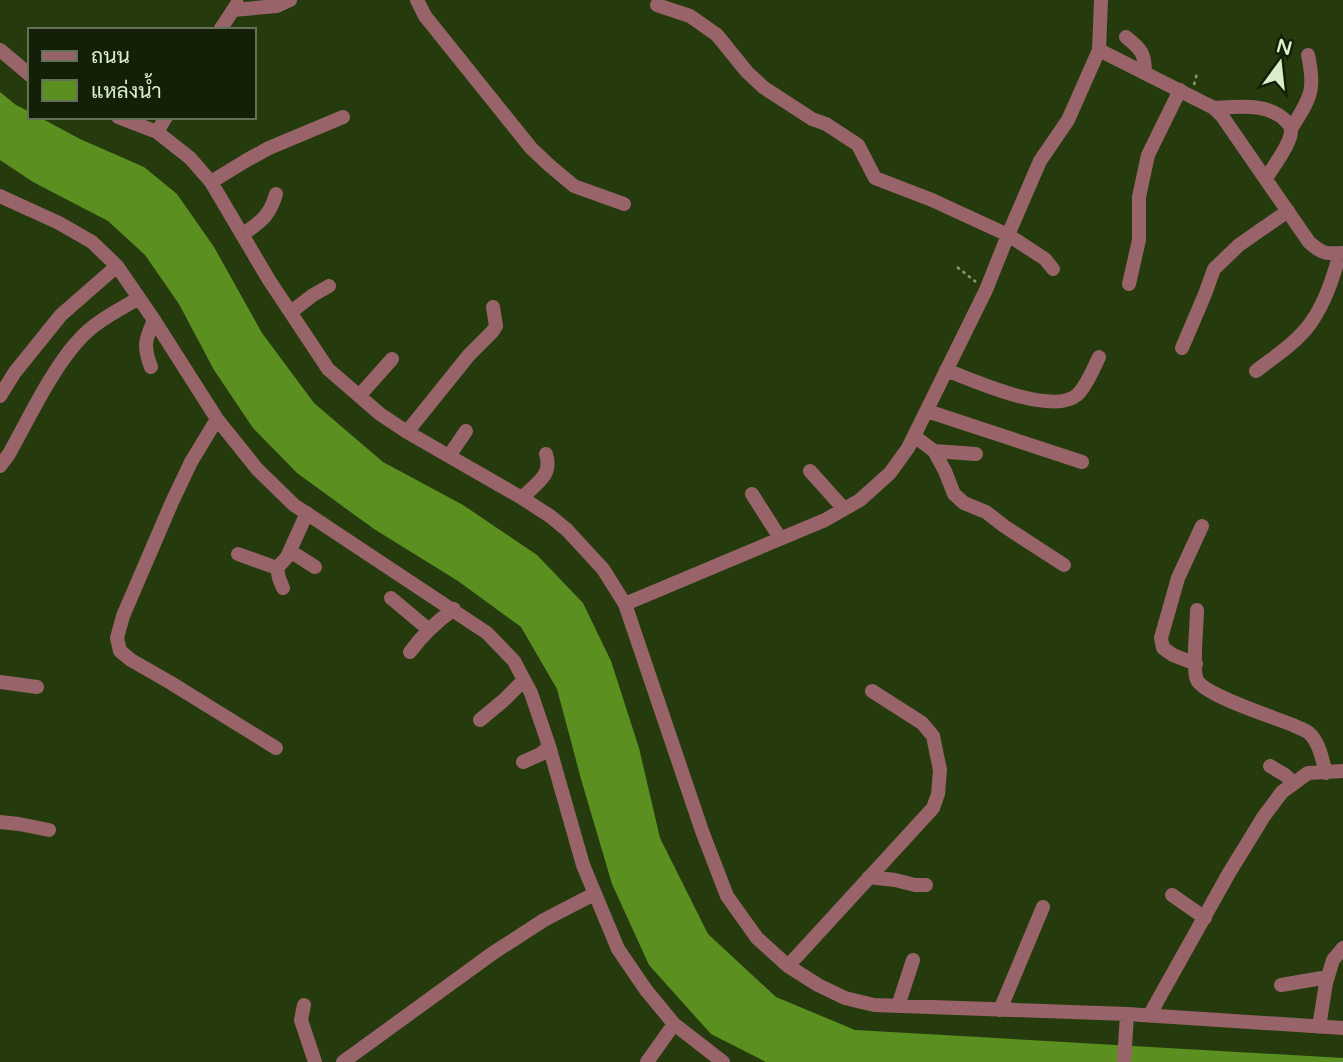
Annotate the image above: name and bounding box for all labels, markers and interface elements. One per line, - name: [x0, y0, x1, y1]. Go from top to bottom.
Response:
- legend: [28, 28, 256, 119]
- north arrow: [1245, 28, 1315, 98]
- text: N: [1274, 35, 1294, 60]
- text: ถนน: [91, 44, 130, 69]
- text: แหล่งน้ำ: [91, 73, 162, 104]

